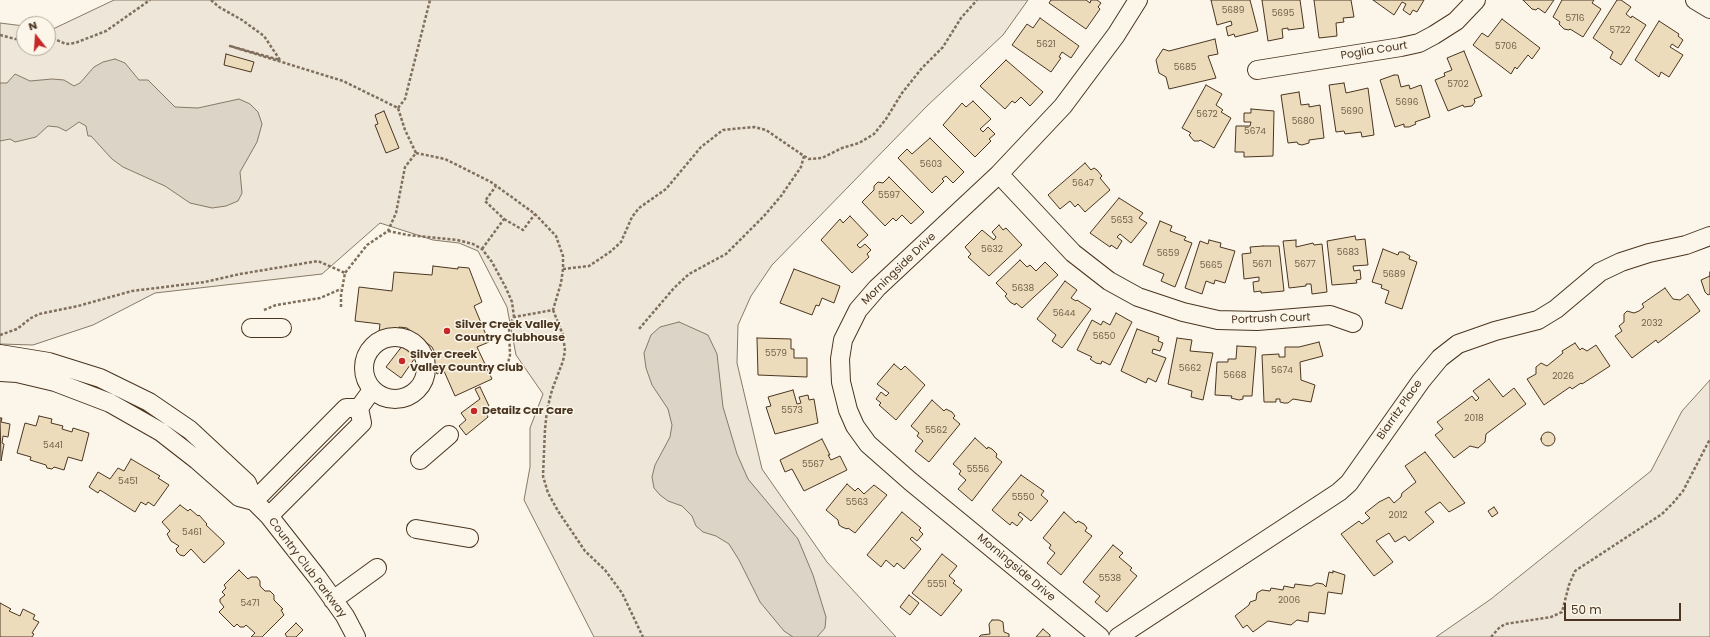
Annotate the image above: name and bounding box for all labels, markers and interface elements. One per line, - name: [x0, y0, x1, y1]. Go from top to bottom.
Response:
- house number: 5689: [1222, 6, 1244, 16]
- house number: 5695: [1272, 9, 1294, 19]
- house number: 5716: [1565, 14, 1585, 24]
- north arrow: [16, 16, 56, 56]
- text: N: [26, 17, 39, 34]
- house number: 5722: [1610, 26, 1630, 36]
- street label: Poglia Court: [1340, 39, 1408, 63]
- house number: 5621: [1036, 40, 1056, 50]
- house number: 5706: [1495, 42, 1517, 52]
- house number: 5685: [1174, 63, 1196, 73]
- house number: 5702: [1447, 80, 1469, 90]
- house number: 5696: [1396, 98, 1418, 108]
- house number: 5690: [1341, 107, 1363, 117]
- house number: 5672: [1196, 110, 1218, 120]
- house number: 5680: [1292, 117, 1314, 127]
- house number: 5674: [1244, 127, 1266, 137]
- house number: 5603: [920, 160, 942, 170]
- house number: 5647: [1072, 179, 1094, 189]
- house number: 5597: [878, 191, 900, 201]
- house number: 5653: [1111, 216, 1133, 226]
- street label: Morningside Drive: [859, 230, 939, 308]
- house number: 5632: [981, 245, 1003, 255]
- house number: 5683: [1337, 248, 1359, 258]
- house number: 5659: [1157, 249, 1179, 259]
- house number: 5671: [1252, 260, 1272, 270]
- house number: 5677: [1294, 260, 1316, 270]
- house number: 5665: [1200, 261, 1222, 271]
- house number: 5689: [1383, 270, 1405, 280]
- house number: 5638: [1012, 284, 1034, 294]
- house number: 5644: [1053, 309, 1075, 319]
- street label: Portrush Court: [1231, 311, 1311, 327]
- place label: Silver Creek Valley Country Clubhouse: [455, 318, 565, 344]
- house number: 2032: [1641, 319, 1663, 329]
- marker: Silver Creek Valley Country Clubhouse: [442, 326, 452, 336]
- house number: 5650: [1093, 332, 1115, 342]
- place label: Silver Creek Valley Country Club: [410, 348, 523, 374]
- house number: 5579: [765, 349, 787, 359]
- marker: Silver Creek Valley Country Club: [397, 356, 407, 366]
- house number: 5662: [1179, 364, 1201, 374]
- house number: 5674: [1271, 366, 1293, 376]
- house number: 5668: [1224, 371, 1246, 381]
- house number: 2026: [1552, 372, 1574, 382]
- street label: Biarritz Place: [1375, 378, 1425, 442]
- place label: Detailz Car Care: [482, 404, 573, 418]
- marker: Detailz Car Care: [469, 406, 479, 416]
- house number: 5573: [781, 406, 803, 416]
- house number: 2018: [1464, 414, 1484, 424]
- house number: 5562: [925, 426, 947, 436]
- house number: 5441: [43, 441, 63, 451]
- house number: 5567: [802, 460, 824, 470]
- house number: 5556: [967, 465, 989, 475]
- house number: 5451: [118, 477, 138, 487]
- house number: 5550: [1012, 493, 1034, 503]
- house number: 5563: [846, 498, 868, 508]
- house number: 2012: [1389, 511, 1407, 521]
- street label: Country Club Parkway: [265, 515, 349, 621]
- house number: 5461: [182, 528, 202, 538]
- street label: Morningside Drive: [974, 531, 1058, 605]
- house number: 5538: [1099, 574, 1121, 584]
- house number: 5551: [927, 580, 947, 590]
- scale bar: [1566, 595, 1683, 621]
- house number: 2006: [1278, 596, 1300, 606]
- house number: 5471: [240, 599, 260, 609]
- text: 50 m: [1571, 601, 1602, 618]

